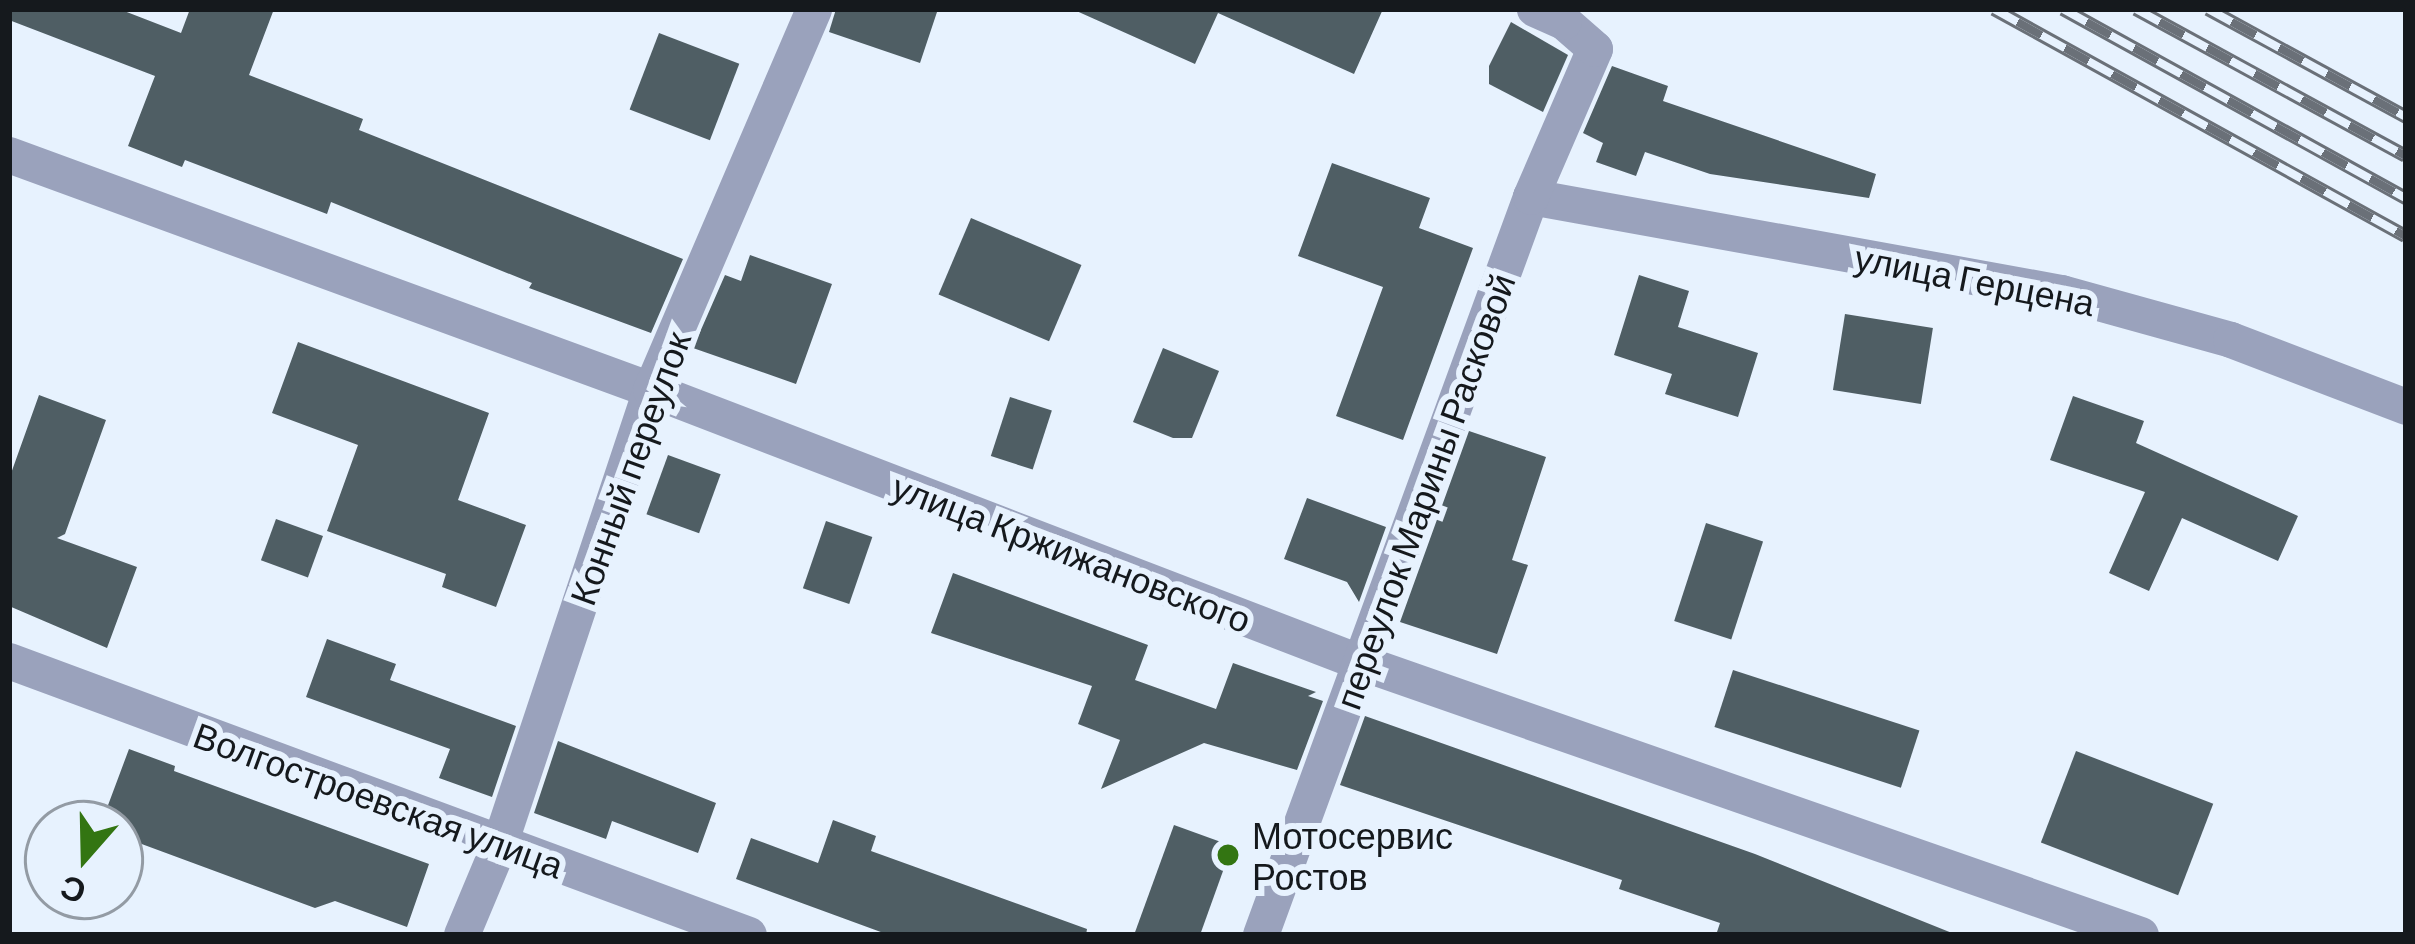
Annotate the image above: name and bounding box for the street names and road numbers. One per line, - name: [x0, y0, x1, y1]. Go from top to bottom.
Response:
- street label: улица Герцена: [1851, 235, 2099, 323]
- street label: переулок Марины Расковой: [1325, 267, 1523, 715]
- street label: Конный переулок: [560, 326, 698, 610]
- street label: улица Кржижановского: [887, 464, 1257, 640]
- street label: Волгостроевская улица: [188, 712, 570, 886]

